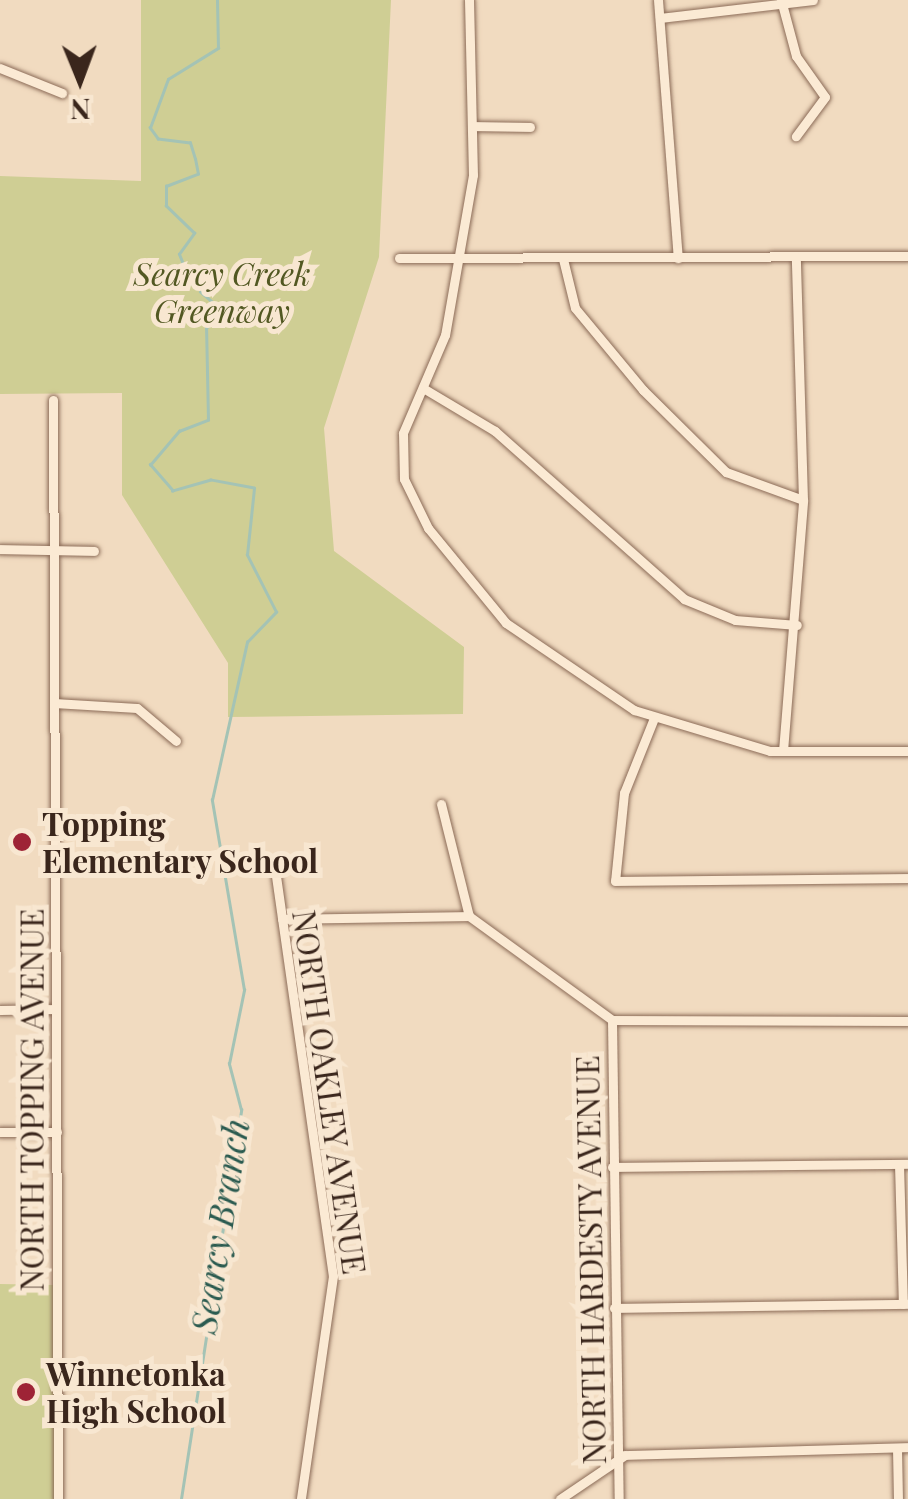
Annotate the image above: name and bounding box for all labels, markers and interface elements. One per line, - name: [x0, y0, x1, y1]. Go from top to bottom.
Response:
- north arrow: [30, 30, 130, 130]
- text: N: [70, 92, 91, 129]
- park label: Searcy Creek Greenway: [134, 255, 310, 330]
- place label: Topping Elementary School: [42, 805, 319, 880]
- marker: Topping Elementary School: [11, 831, 33, 853]
- street label: NORTH OAKLEY AVENUE: [285, 906, 375, 1278]
- street label: NORTH TOPPING AVENUE: [12, 908, 50, 1292]
- street label: NORTH HARDESTY AVENUE: [567, 1054, 613, 1466]
- water label: Searcy Branch: [181, 1116, 257, 1336]
- place label: Winnetonka High School: [46, 1355, 226, 1430]
- marker: Winnetonka High School: [15, 1381, 37, 1403]

